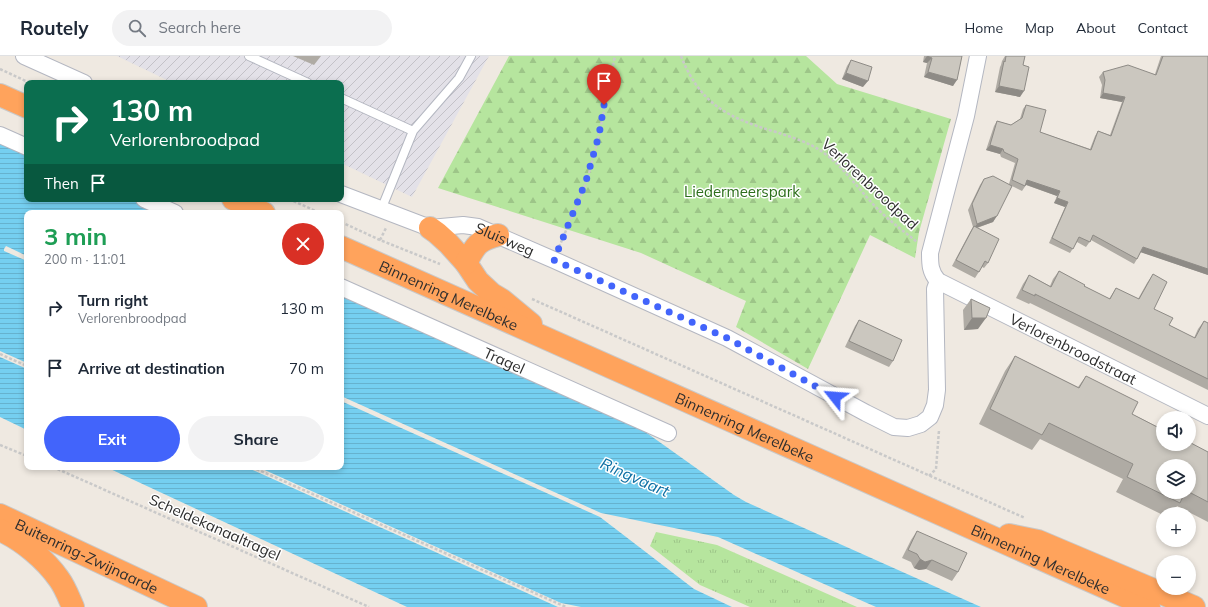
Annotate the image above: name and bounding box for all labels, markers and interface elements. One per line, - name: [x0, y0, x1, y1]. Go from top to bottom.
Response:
- search box: [112, 10, 392, 46]
- text: Routely: [20, 16, 88, 40]
- icon: search: [126, 17, 148, 39]
- text: Search here: [158, 18, 241, 37]
- text: Home: [964, 19, 1003, 37]
- text: Map: [1025, 19, 1054, 37]
- text: About: [1076, 19, 1116, 37]
- text: Contact: [1138, 19, 1188, 37]
- pin: [587, 64, 621, 105]
- icon: arrive: [593, 70, 615, 92]
- text: 130 m: [110, 93, 193, 128]
- icon: right: [44, 96, 96, 148]
- text: Verlorenbroodpad: [110, 128, 260, 151]
- street label: Verlorenbroodpad: [818, 134, 922, 234]
- icon: arrive: [87, 172, 109, 194]
- text: Then: [44, 174, 79, 193]
- park label: Liedermeerspark: [684, 182, 800, 201]
- street label: Sluisweg: [473, 218, 538, 260]
- text: 3 min: [44, 221, 107, 251]
- button: close: [282, 223, 324, 265]
- text: 200 m · 11:01: [44, 251, 126, 267]
- street label: Binnenring Merelbeke: [376, 256, 521, 334]
- text: Turn right: [78, 291, 148, 310]
- icon: right: [44, 297, 66, 319]
- text: 130 m: [280, 299, 324, 318]
- street label: Verlorenbroodstraat: [1007, 309, 1140, 388]
- text: Verlorenbroodpad: [78, 310, 186, 326]
- street label: Tragel: [481, 343, 528, 377]
- icon: arrive: [44, 357, 66, 379]
- text: Arrive at destination: [78, 359, 225, 378]
- text: 70 m: [289, 359, 324, 378]
- position arrow: [814, 376, 856, 418]
- street label: Binnenring Merelbeke: [672, 388, 817, 466]
- map controls: [1156, 411, 1196, 595]
- button: sound: [1156, 411, 1196, 451]
- button: Exit: [44, 416, 180, 462]
- button: Share: [188, 416, 324, 462]
- water label: Ringvaart: [597, 453, 673, 501]
- button: layers: [1156, 459, 1196, 499]
- street label: Scheldekanaaltragel: [146, 489, 284, 565]
- button: +: [1156, 507, 1196, 547]
- street label: Buitenring-Zwijnaarde: [12, 514, 162, 598]
- street label: Binnenring Merelbeke: [968, 520, 1113, 598]
- button: −: [1156, 555, 1196, 595]

